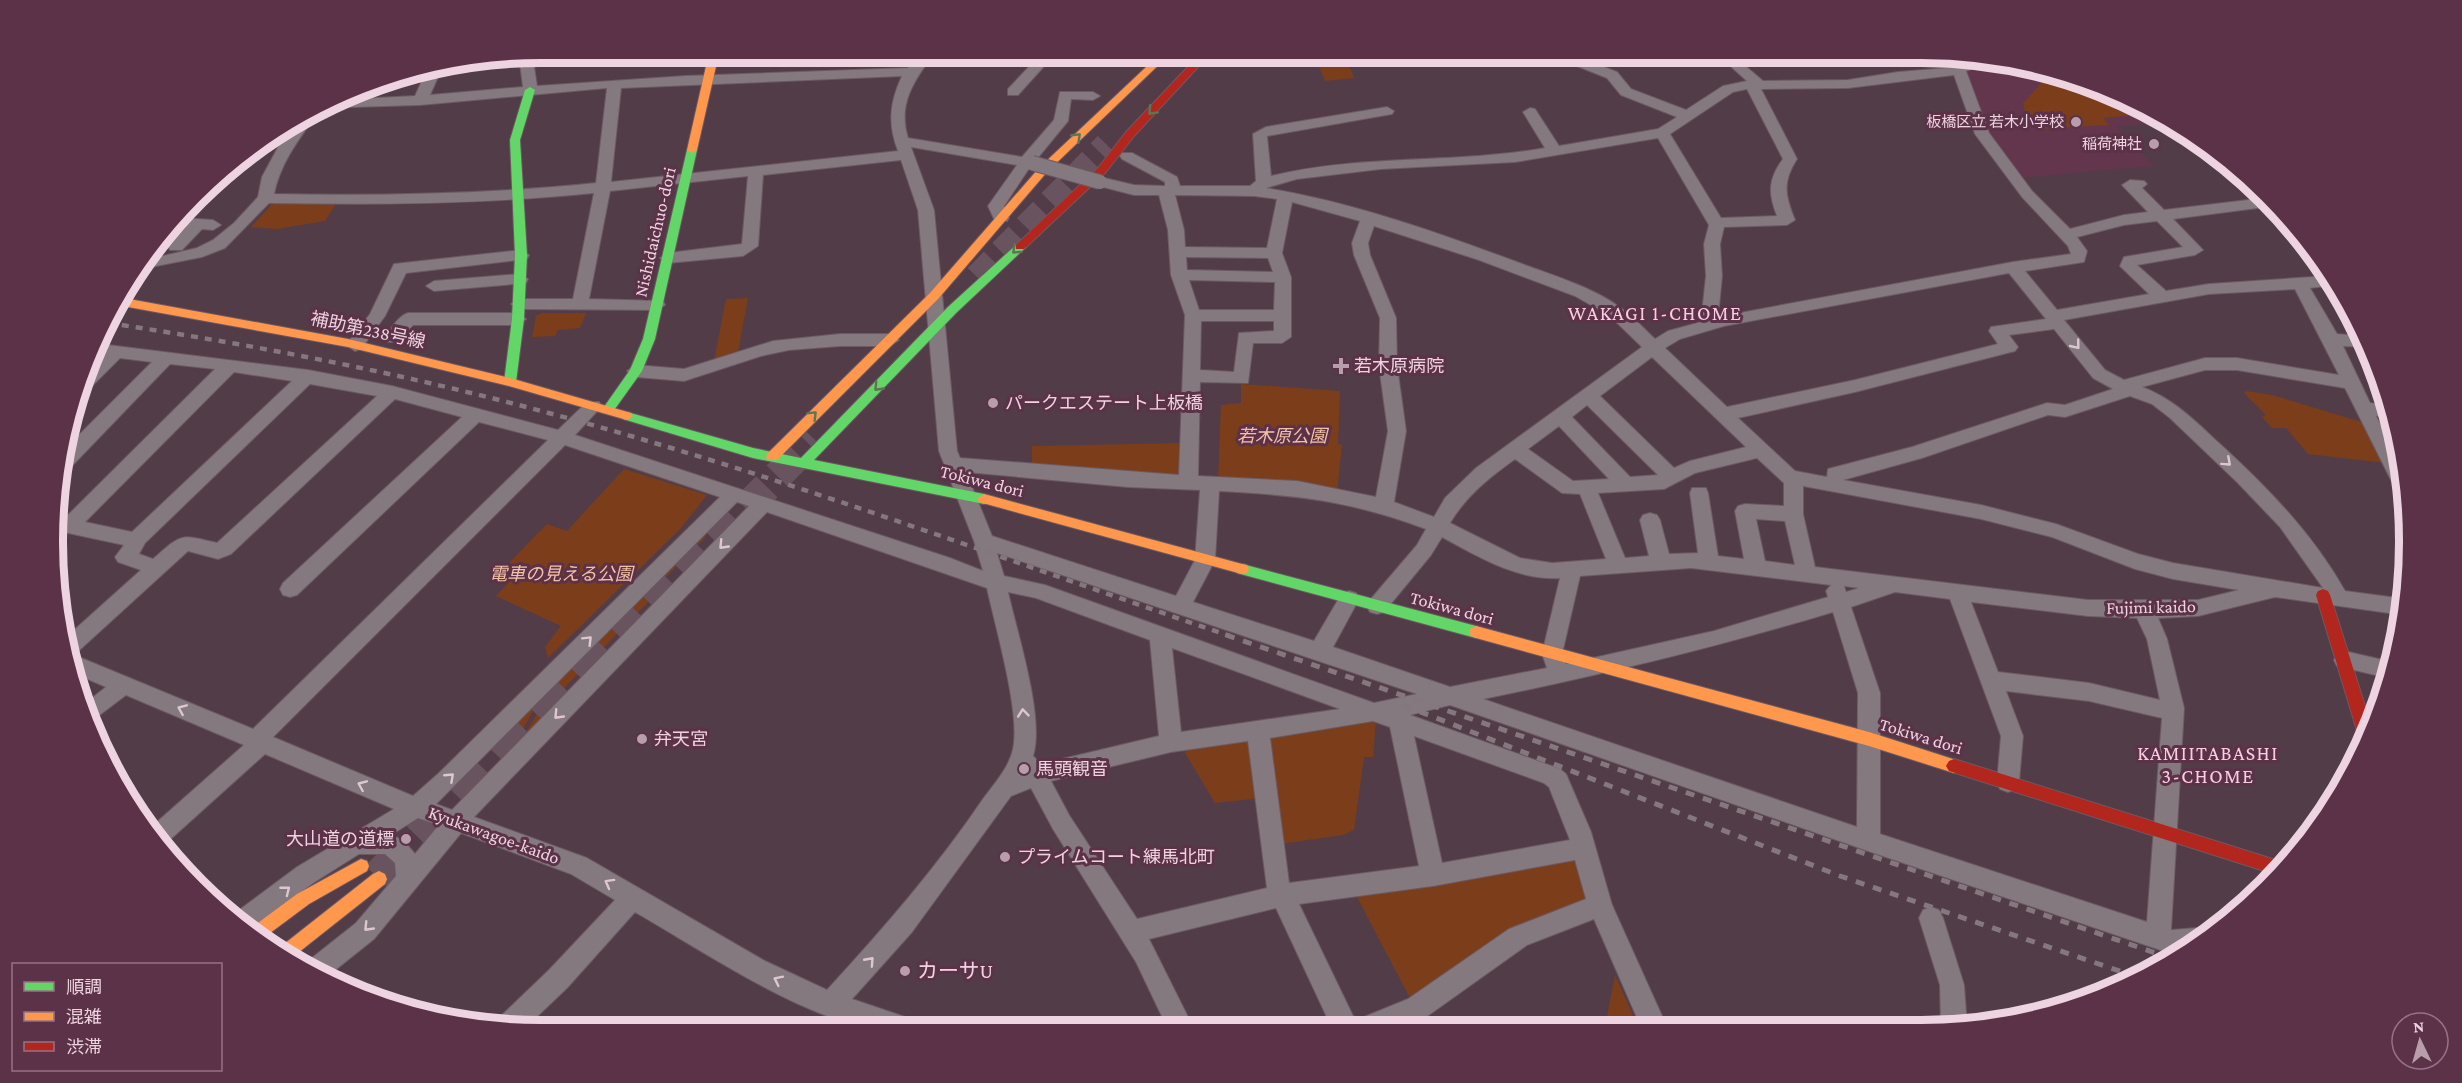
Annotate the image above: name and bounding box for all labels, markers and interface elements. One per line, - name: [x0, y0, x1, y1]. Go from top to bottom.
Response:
- one-way arrow: [1149, 104, 1160, 115]
- place label: 板橋区立 若木小学校: [1926, 114, 2064, 130]
- marker: 板橋区立 若木小学校: [2069, 115, 2083, 129]
- one-way arrow: [1069, 134, 1080, 145]
- place label: 稲荷神社: [2082, 136, 2142, 152]
- marker: 稲荷神社: [2147, 137, 2161, 151]
- street label: Nishidaichuo-dori: [630, 165, 680, 299]
- one-way arrow: [1013, 243, 1023, 254]
- district label: WAKAGI 1-CHOME: [1568, 302, 1742, 324]
- street label: 補助第238号線: [309, 308, 427, 352]
- one-way arrow: [2068, 338, 2079, 349]
- place label: 若木原病院: [1354, 356, 1444, 376]
- marker: 若木原病院: [1332, 357, 1350, 375]
- one-way arrow: [874, 381, 885, 391]
- place label: パークエステート上板橋: [1005, 393, 1203, 413]
- marker: パークエステート上板橋: [986, 396, 1000, 410]
- one-way arrow: [805, 412, 816, 423]
- park label: 若木原公園: [1237, 426, 1330, 446]
- one-way arrow: [2221, 455, 2231, 466]
- street label: Tokiwa dori: [938, 461, 1026, 501]
- one-way arrow: [719, 538, 730, 548]
- park label: 電車の見える公園: [489, 564, 636, 584]
- street label: Tokiwa dori: [1408, 587, 1496, 629]
- street label: Fujimi kaido: [2106, 596, 2196, 619]
- one-way arrow: [582, 636, 592, 647]
- one-way arrow: [178, 704, 189, 716]
- one-way arrow: [554, 708, 565, 718]
- one-way arrow: [1017, 708, 1030, 717]
- street label: Tokiwa dori: [1877, 714, 1965, 758]
- place label: 弁天宮: [654, 729, 708, 749]
- marker: 弁天宮: [635, 732, 649, 746]
- district label: KAMIITABASHI 3-CHOME: [2137, 742, 2279, 787]
- place label: 馬頭観音: [1036, 759, 1108, 779]
- marker: 馬頭観音: [1017, 762, 1031, 776]
- one-way arrow: [443, 773, 454, 784]
- one-way arrow: [357, 780, 368, 792]
- street label: Kyukawagoe-kaido: [426, 802, 562, 868]
- place label: 大山道の道標: [286, 829, 394, 849]
- marker: 大山道の道標: [399, 832, 413, 846]
- place label: プライムコート練馬北町: [1017, 847, 1215, 867]
- marker: プライムコート練馬北町: [998, 850, 1012, 864]
- one-way arrow: [605, 879, 615, 890]
- one-way arrow: [279, 887, 290, 898]
- one-way arrow: [364, 920, 375, 931]
- one-way arrow: [863, 957, 874, 968]
- place label: カーサU: [917, 959, 993, 983]
- legend: [12, 963, 222, 1071]
- marker: カーサU: [898, 964, 912, 978]
- one-way arrow: [773, 975, 784, 987]
- text: 順調: [66, 977, 102, 997]
- text: 混雑: [66, 1007, 102, 1027]
- north arrow: [2390, 1011, 2450, 1071]
- text: N: [2413, 1018, 2425, 1035]
- text: 渋滞: [66, 1037, 102, 1057]

